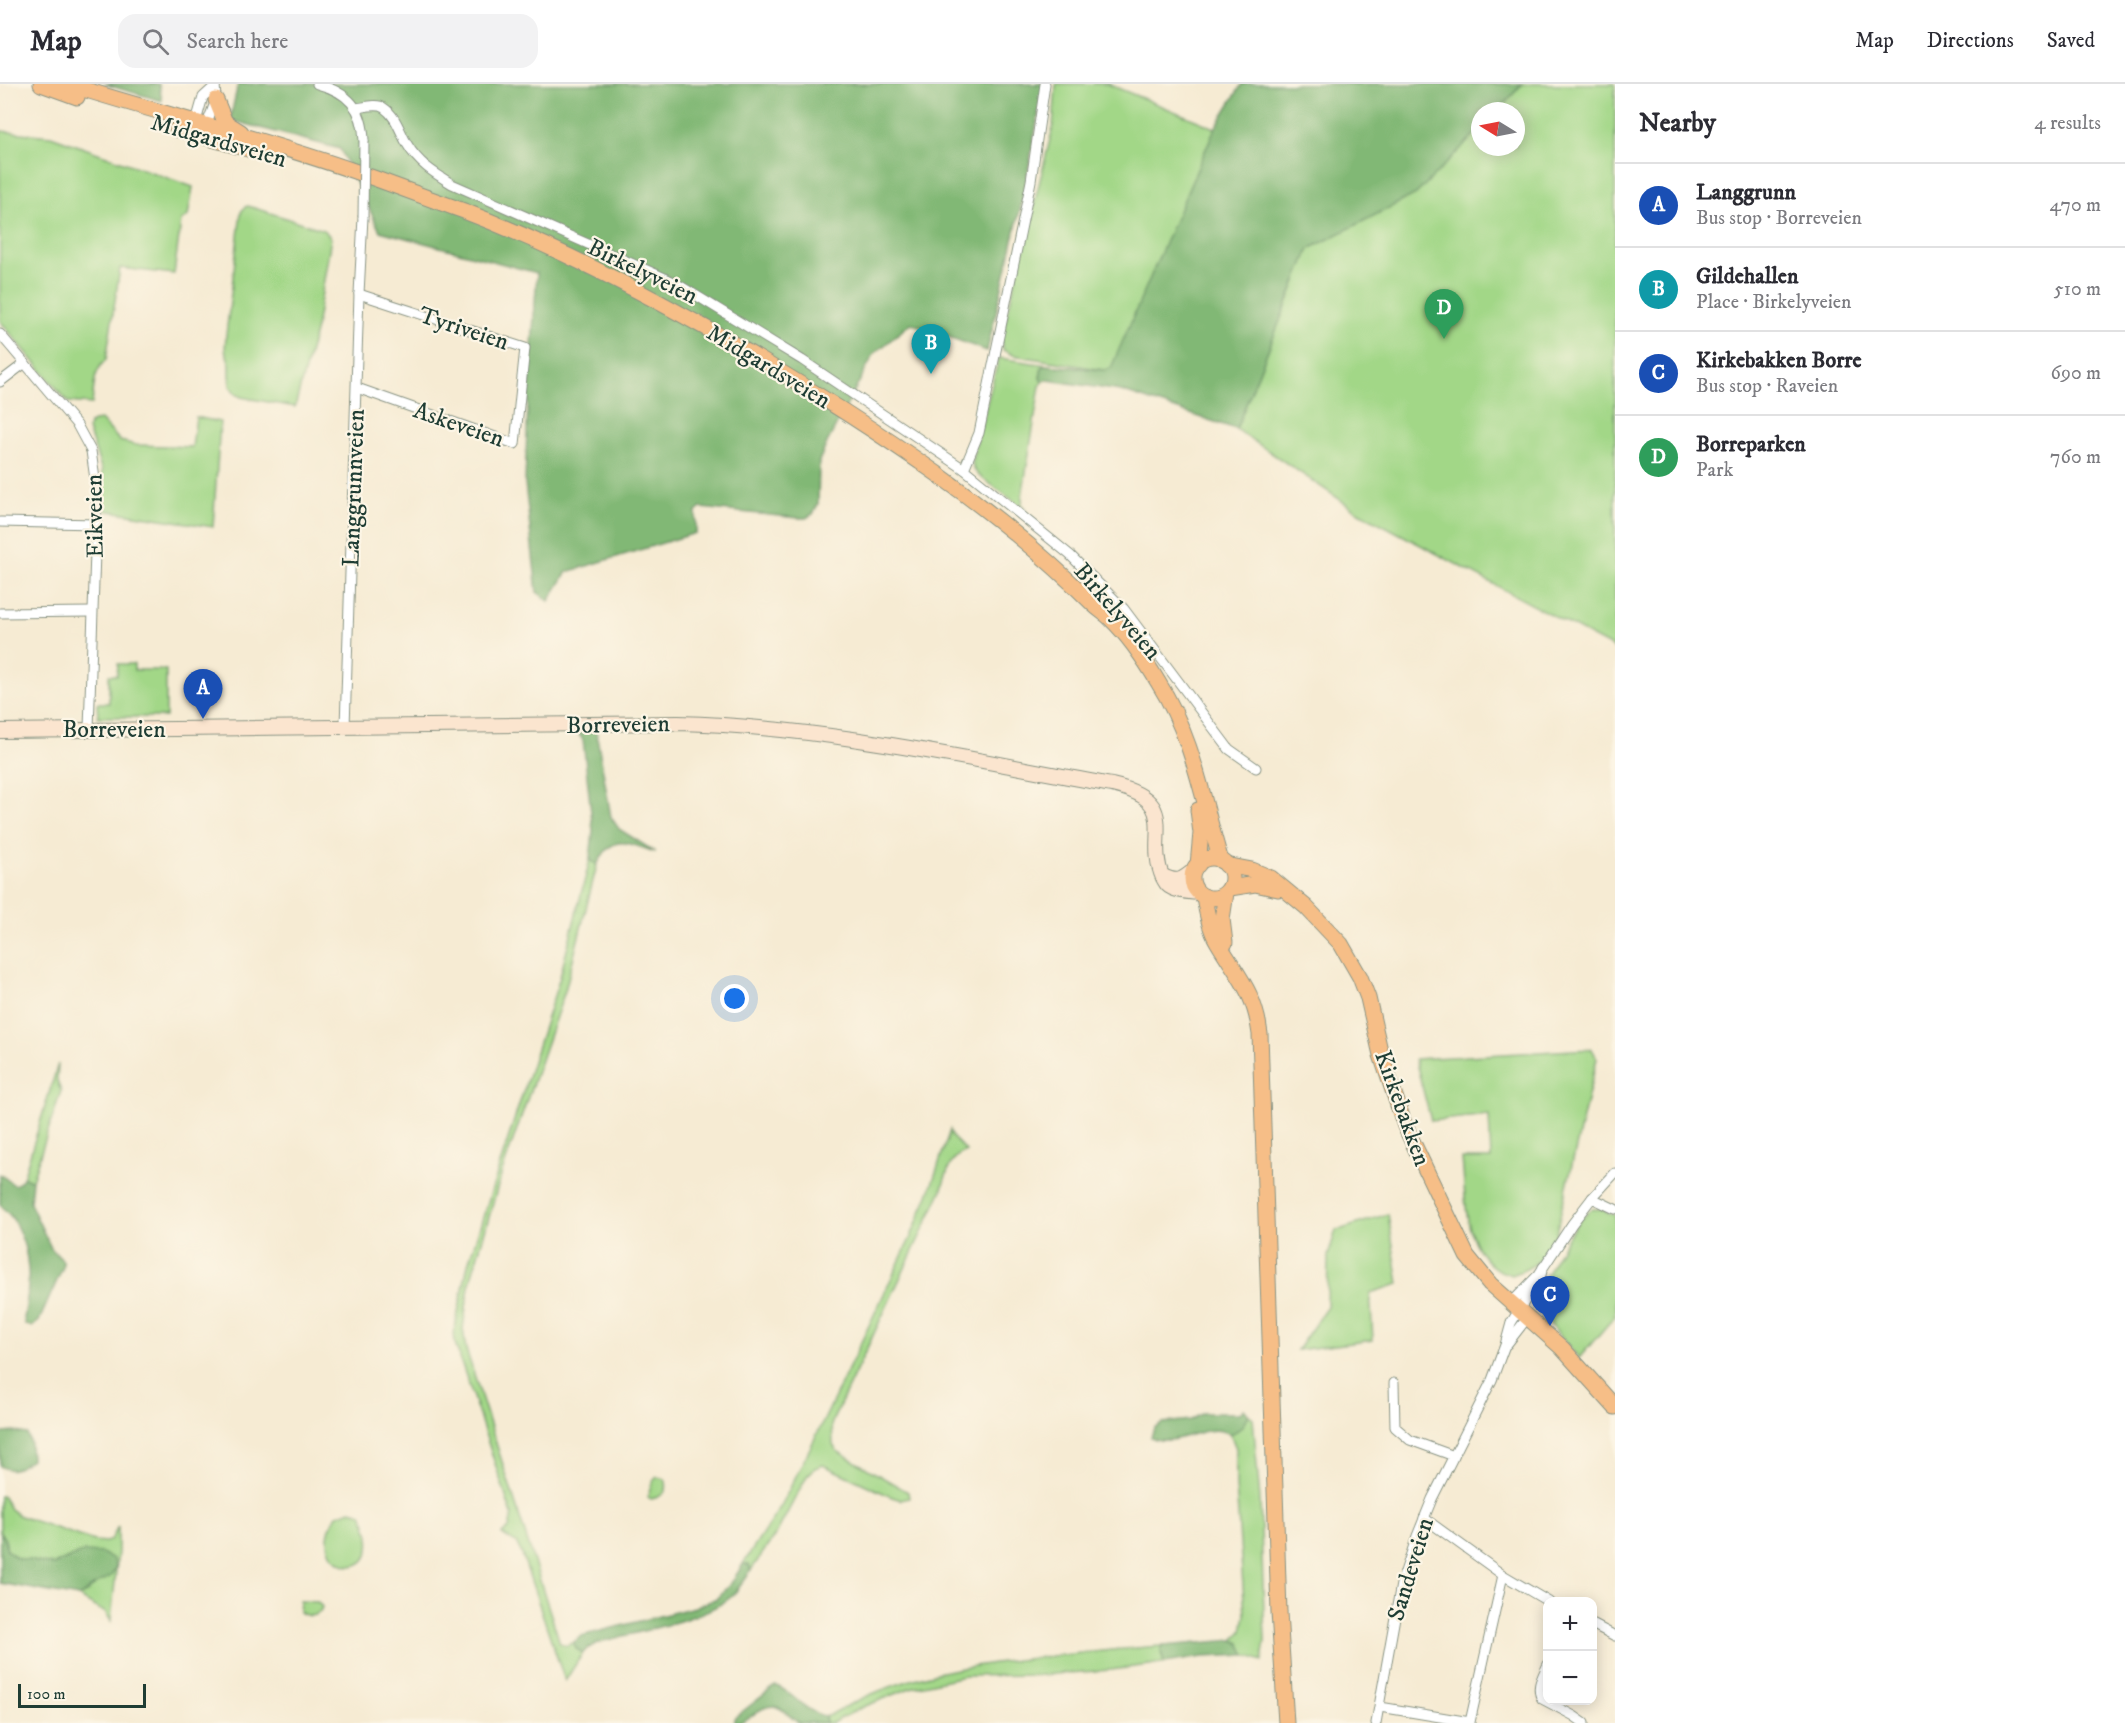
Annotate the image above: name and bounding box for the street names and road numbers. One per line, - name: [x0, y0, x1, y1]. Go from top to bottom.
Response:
- street label: Midgardsveien: [147, 107, 291, 175]
- street label: Birkelyveien: [582, 232, 703, 312]
- street label: Tyriveien: [415, 300, 513, 358]
- street label: Midgardsveien: [701, 318, 837, 416]
- street label: Askeveien: [409, 395, 508, 455]
- street label: Langgrunnveien: [336, 408, 372, 568]
- street label: Eikveien: [79, 473, 111, 558]
- street label: Birkelyveien: [1067, 557, 1168, 667]
- street label: Borreveien: [566, 709, 671, 741]
- street label: Borreveien: [62, 715, 166, 745]
- street label: Kirkebakken: [1367, 1046, 1437, 1171]
- street label: Sandeveien: [1381, 1514, 1441, 1624]

